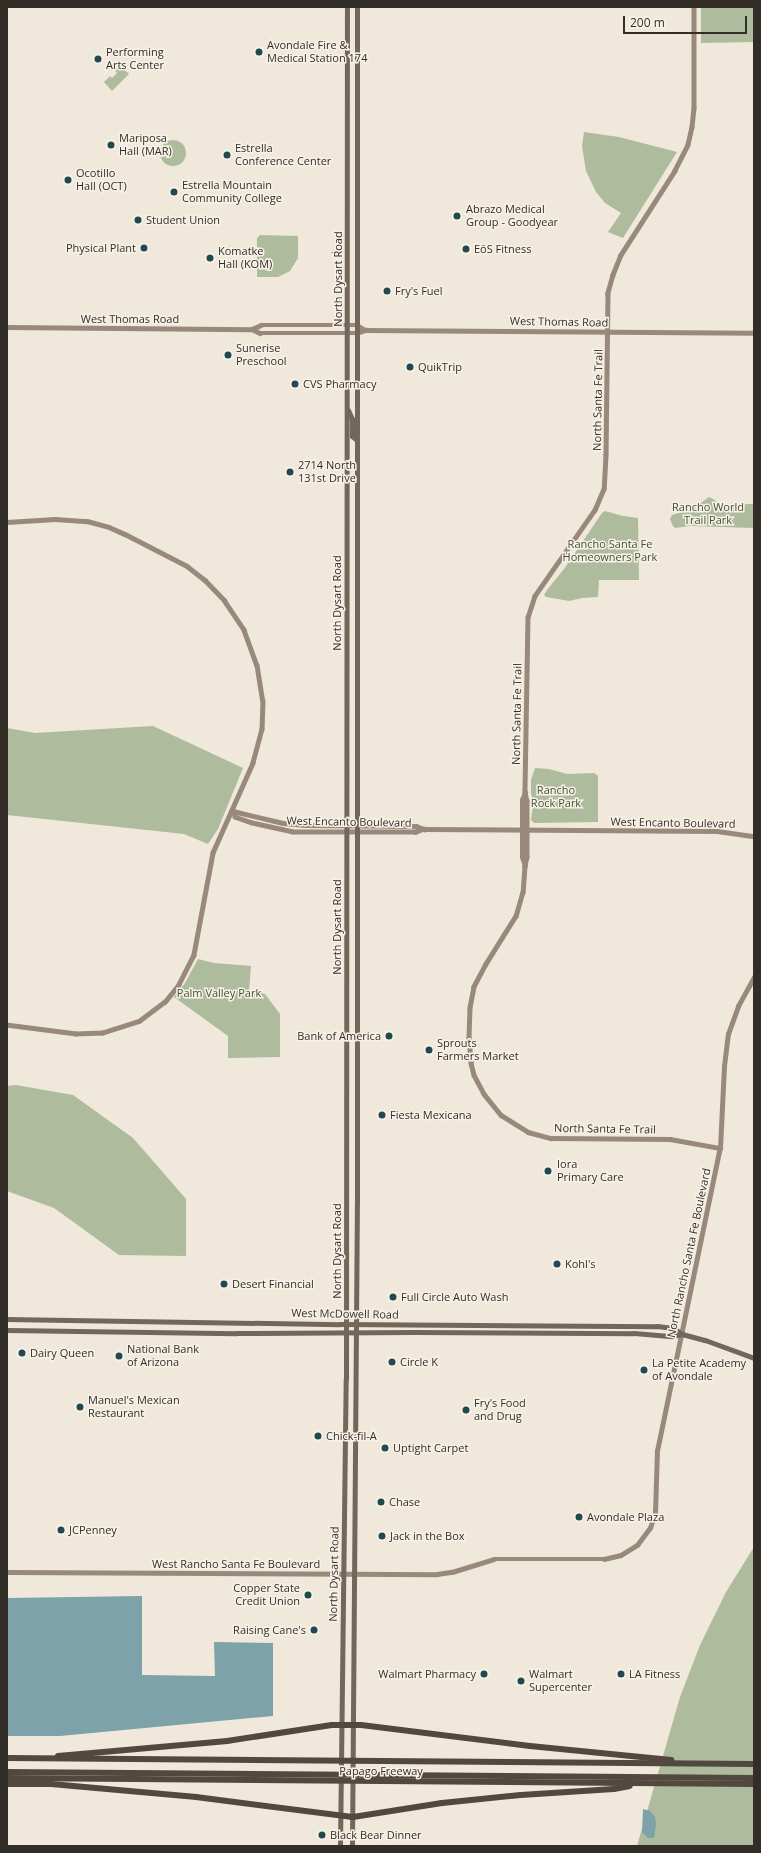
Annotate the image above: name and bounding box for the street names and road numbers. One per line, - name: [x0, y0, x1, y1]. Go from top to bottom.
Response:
- street label: North Dysart Road: [331, 231, 345, 327]
- street label: West Thomas Road: [81, 312, 179, 326]
- street label: West Thomas Road: [510, 315, 608, 329]
- street label: North Santa Fe Trail: [591, 349, 605, 451]
- street label: North Dysart Road: [330, 555, 344, 651]
- street label: North Santa Fe Trail: [510, 663, 524, 765]
- street label: West Encanto Boulevard: [286, 814, 412, 830]
- street label: West Encanto Boulevard: [610, 815, 736, 831]
- street label: North Dysart Road: [330, 879, 344, 975]
- street label: North Santa Fe Trail: [554, 1122, 656, 1136]
- street label: North Rancho Santa Fe Boulevard: [665, 1167, 713, 1339]
- street label: North Dysart Road: [330, 1203, 344, 1299]
- street label: West McDowell Road: [291, 1306, 399, 1322]
- street label: North Dysart Road: [327, 1526, 341, 1622]
- street label: West Rancho Santa Fe Boulevard: [152, 1557, 320, 1571]
- street label: Papago Freeway: [339, 1764, 423, 1778]

